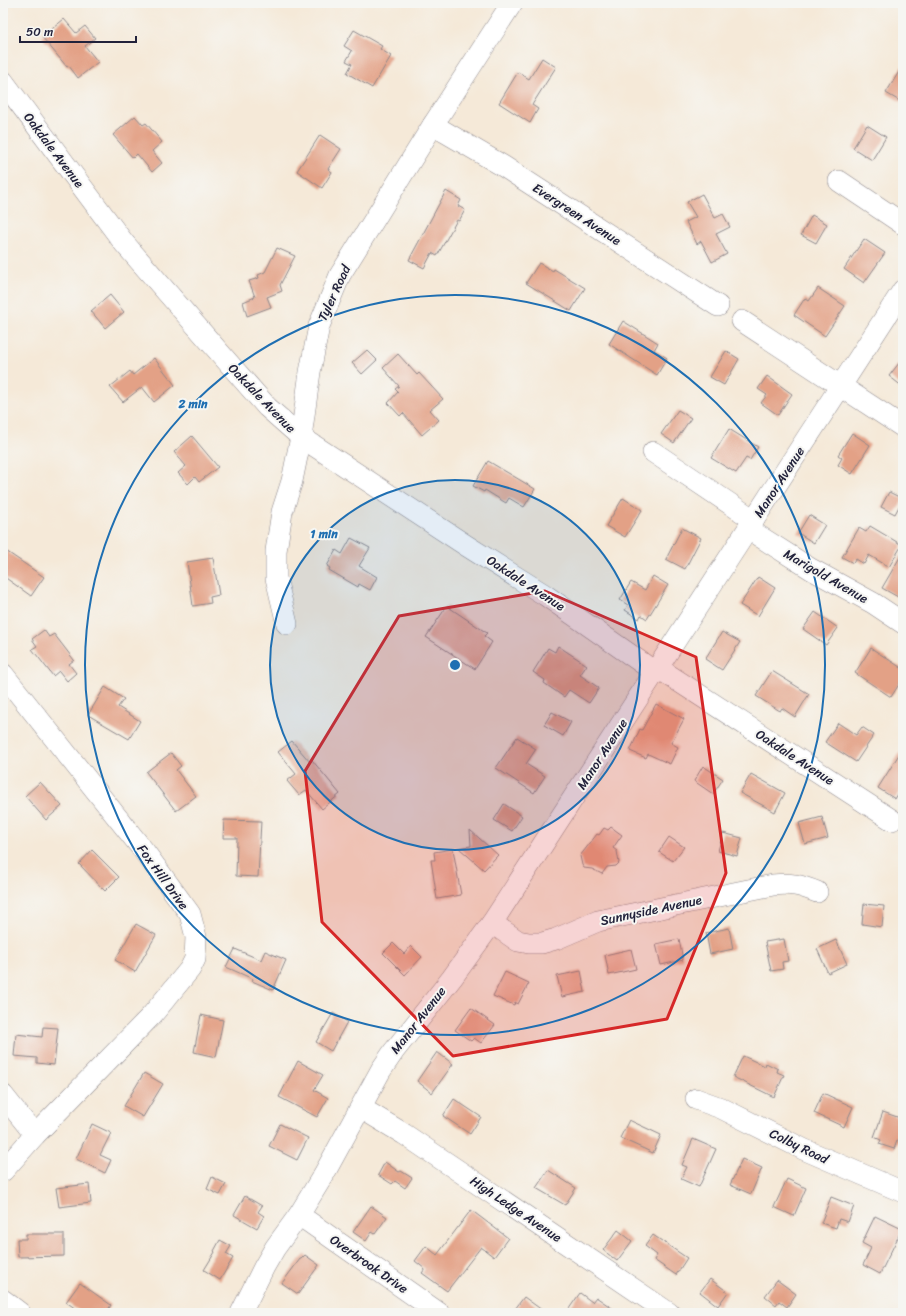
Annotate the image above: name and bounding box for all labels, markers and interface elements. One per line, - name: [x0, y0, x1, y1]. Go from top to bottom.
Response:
- scale bar: [20, 18, 136, 44]
- text: 50 m: [26, 21, 53, 43]
- street label: Oakdale Avenue: [18, 107, 90, 193]
- street label: Evergreen Avenue: [528, 177, 626, 251]
- street label: Tyler Road: [311, 260, 358, 325]
- street label: Oakdale Avenue: [222, 358, 302, 438]
- text: 2 min: [177, 393, 208, 415]
- street label: Manor Avenue: [747, 442, 811, 522]
- text: 1 min: [310, 523, 338, 545]
- street label: Marigold Avenue: [779, 542, 873, 610]
- street label: Oakdale Avenue: [482, 549, 570, 617]
- centre of rings: [448, 658, 462, 672]
- street label: Manor Avenue: [570, 714, 634, 794]
- street label: Oakdale Avenue: [751, 723, 839, 791]
- street label: Fox Hill Drive: [131, 839, 195, 915]
- street label: Sunnyside Avenue: [598, 888, 704, 932]
- street label: Manor Avenue: [384, 981, 452, 1059]
- street label: Colby Road: [766, 1122, 834, 1171]
- street label: High Ledge Avenue: [465, 1170, 567, 1248]
- street label: Overbrook Drive: [325, 1228, 413, 1300]

